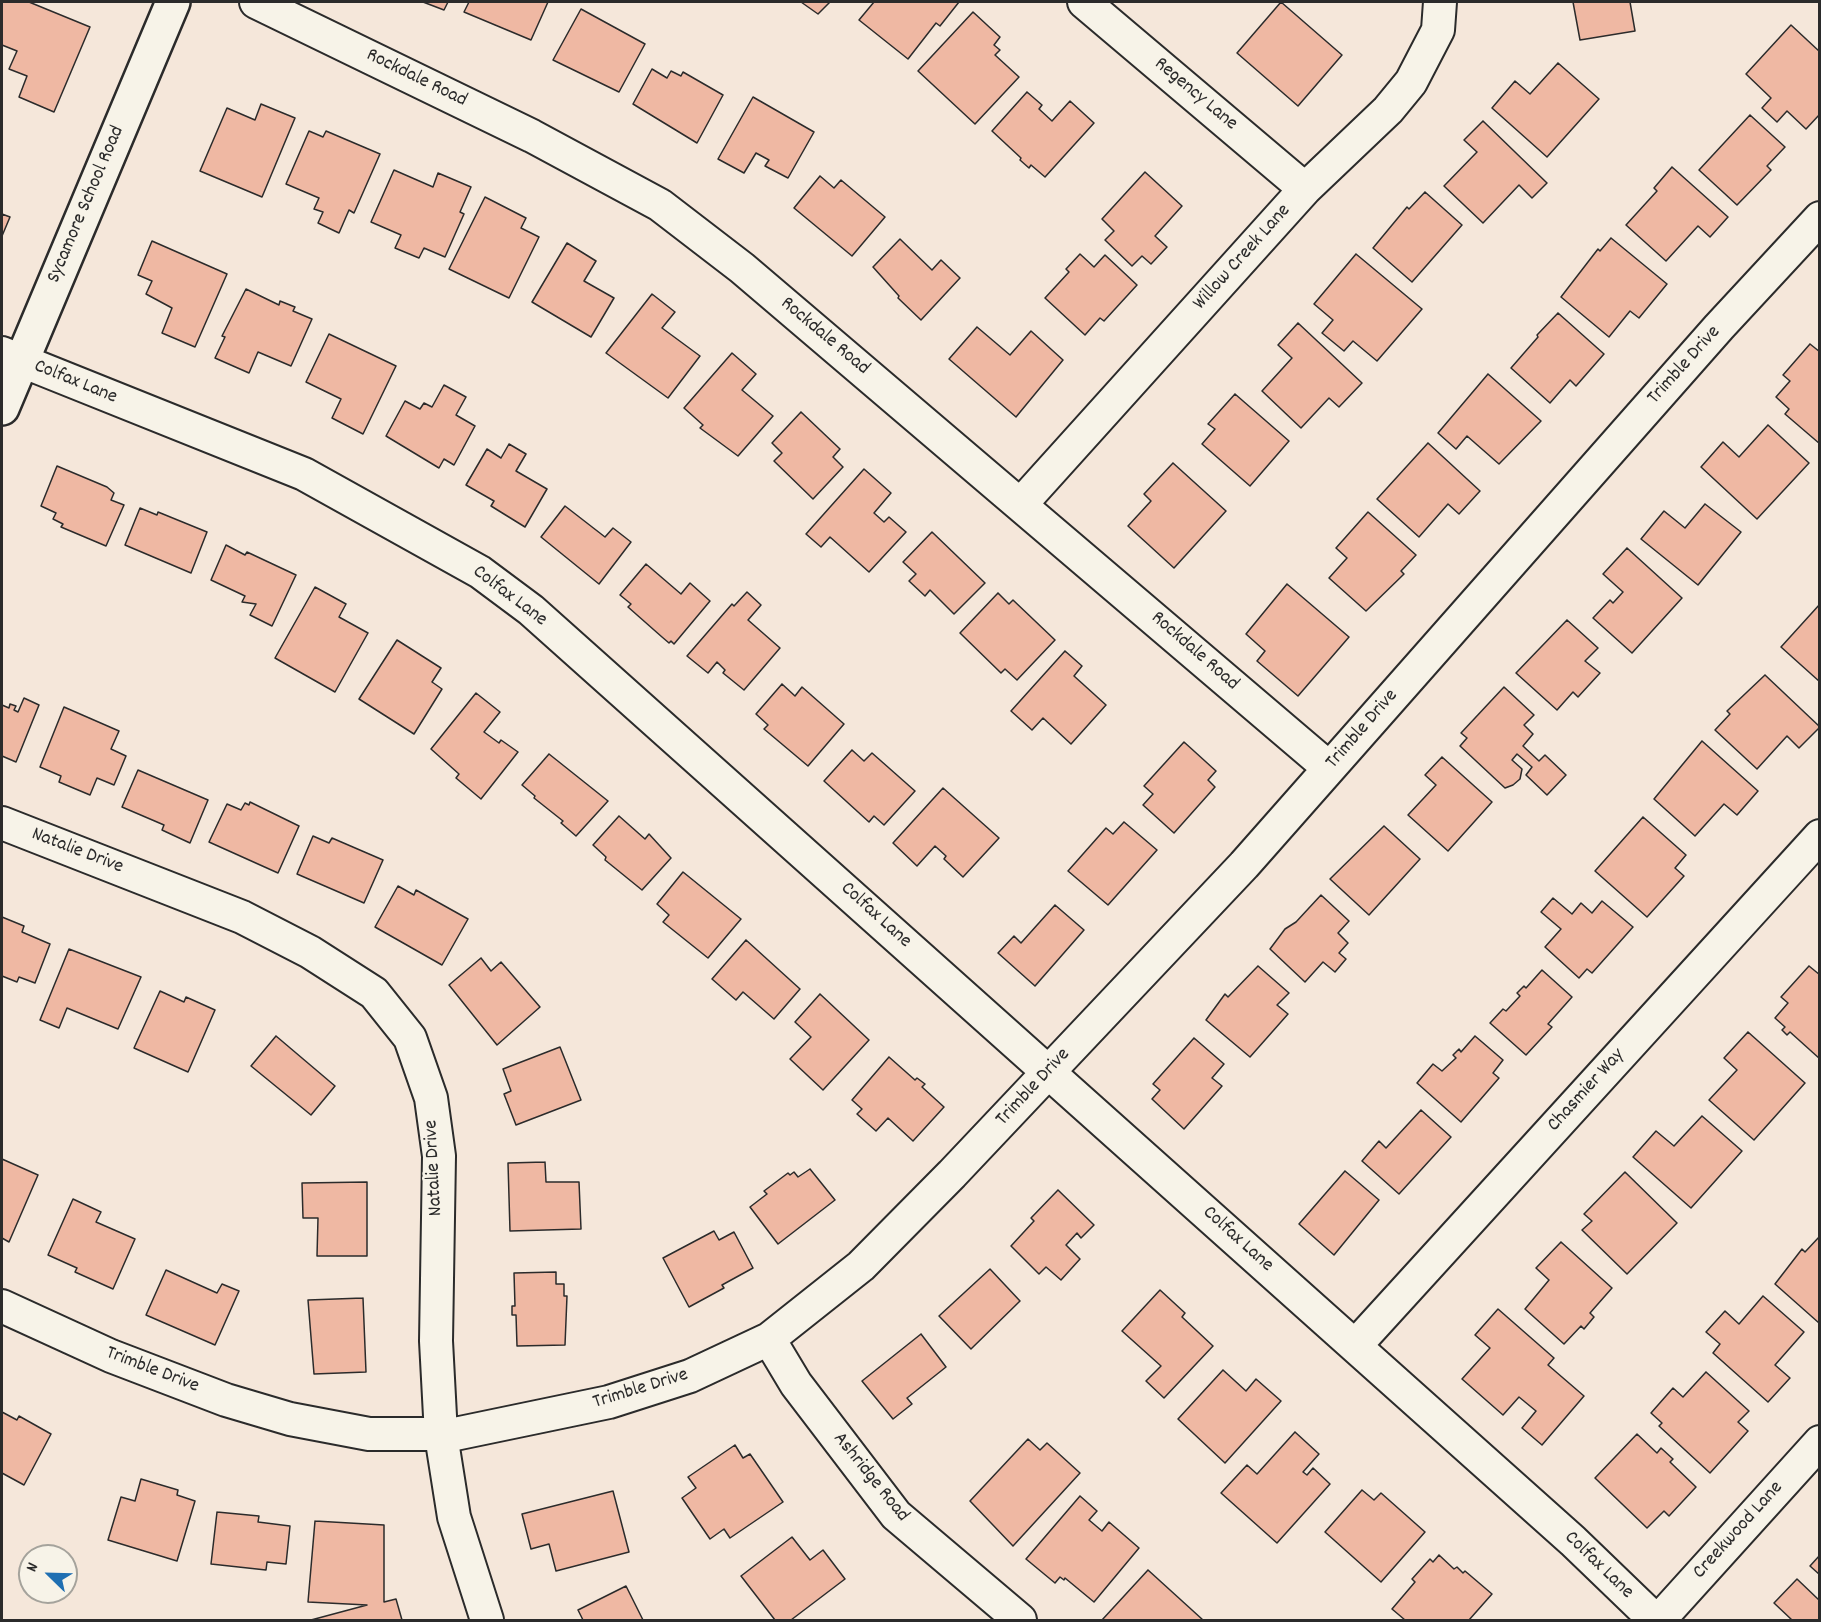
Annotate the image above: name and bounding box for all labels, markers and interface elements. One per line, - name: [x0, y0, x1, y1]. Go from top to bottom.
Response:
- street label: Rockdale Road: [362, 44, 470, 114]
- street label: Regency Lane: [1148, 53, 1242, 137]
- street label: Sycamore School Road: [43, 123, 131, 287]
- street label: Willow Creek Lane: [1189, 200, 1297, 316]
- street label: Rockdale Road: [774, 293, 874, 381]
- street label: Trimble Drive: [1643, 321, 1727, 411]
- street label: Colfax Lane: [30, 355, 120, 411]
- street label: Colfax Lane: [467, 561, 551, 633]
- street label: Rockdale Road: [1145, 607, 1243, 697]
- street label: Trimble Drive: [1322, 685, 1404, 775]
- street label: Natalie Drive: [28, 824, 126, 880]
- street label: Colfax Lane: [834, 878, 916, 954]
- street label: Trimble Drive: [992, 1044, 1076, 1132]
- street label: Chasmier Way: [1543, 1044, 1631, 1138]
- street label: Natalie Drive: [420, 1119, 450, 1217]
- street label: Colfax Lane: [1196, 1202, 1278, 1278]
- street label: Trimble Drive: [102, 1342, 202, 1400]
- street label: Trimble Drive: [591, 1364, 691, 1416]
- street label: Ashridge Road: [827, 1428, 913, 1528]
- street label: Creekwood Lane: [1689, 1477, 1789, 1585]
- street label: Colfax Lane: [1558, 1527, 1638, 1605]
- north arrow: [18, 1544, 78, 1604]
- text: N: [21, 1559, 45, 1576]

